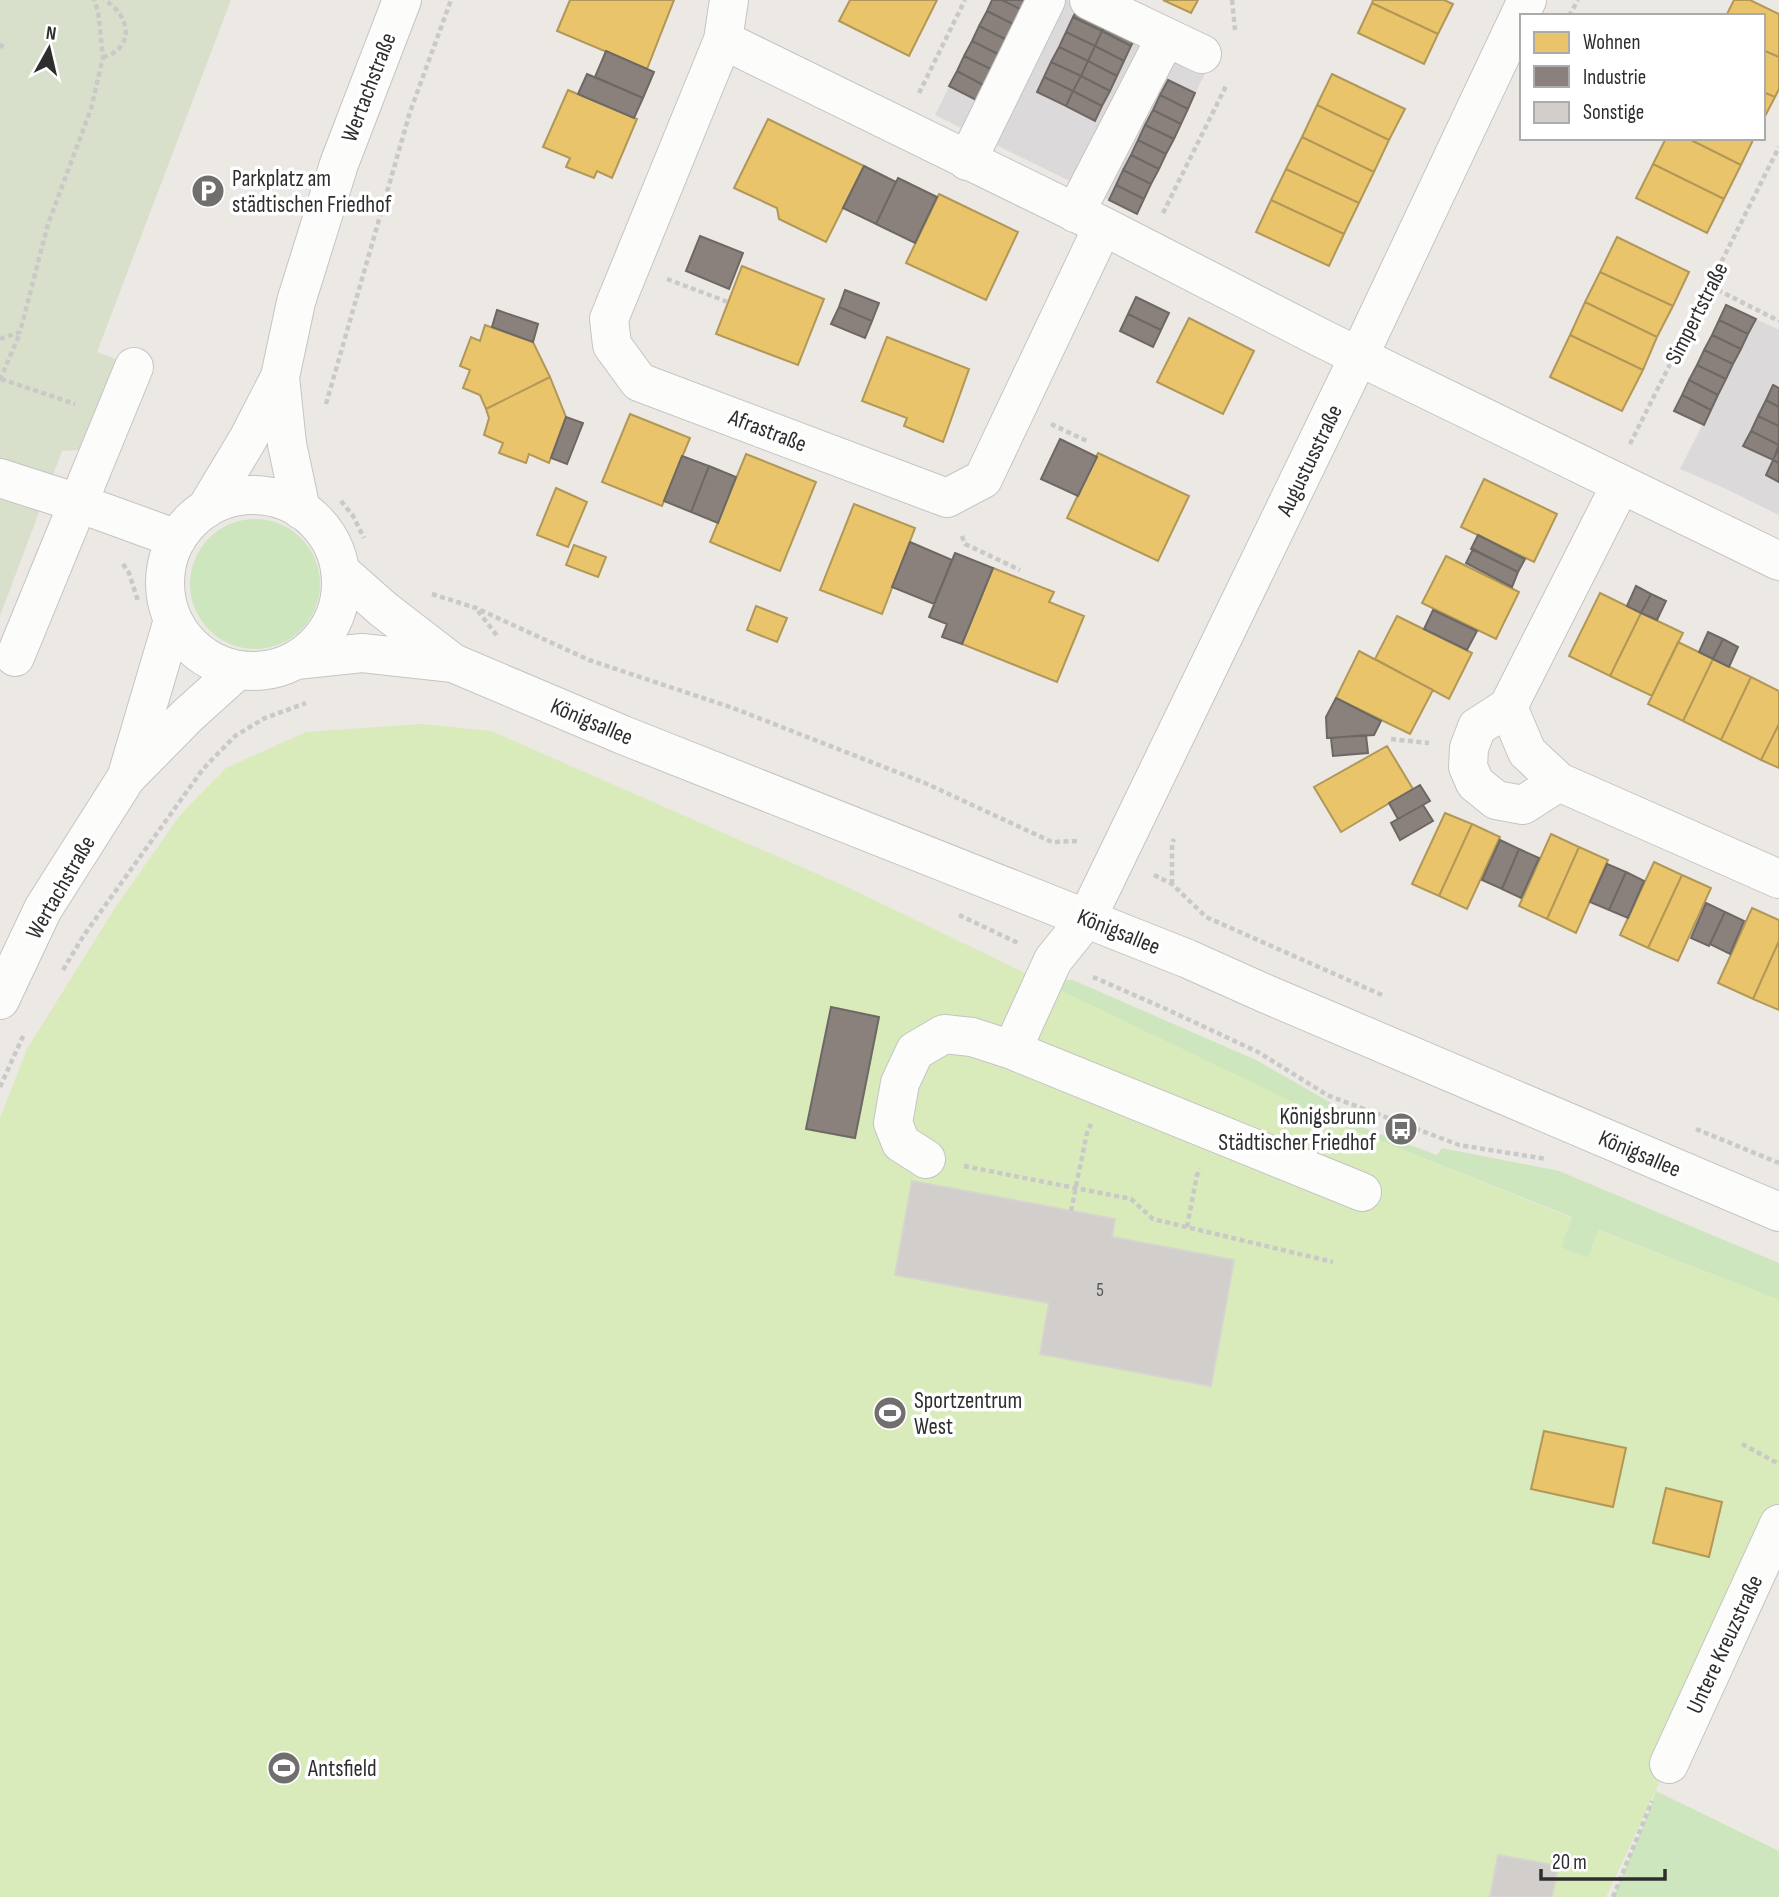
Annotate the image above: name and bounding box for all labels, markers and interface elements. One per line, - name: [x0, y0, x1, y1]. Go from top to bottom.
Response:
- north arrow: [14, 14, 84, 84]
- legend: [1520, 14, 1765, 140]
- text: N: [45, 22, 58, 46]
- street label: Wertachstraße: [335, 29, 403, 146]
- text: Wohnen: [1583, 30, 1640, 55]
- text: Industrie: [1583, 65, 1646, 90]
- text: Sonstige: [1583, 100, 1644, 125]
- place label: Parkplatz am städtischen Friedhof: [232, 165, 392, 219]
- parking icon: Parkplatz am städtischen Friedhof: [189, 172, 227, 210]
- street label: Simpertstraße: [1659, 258, 1734, 369]
- street label: Augustusstraße: [1270, 400, 1349, 522]
- street label: Afrastraße: [724, 403, 810, 459]
- street label: Königsallee: [546, 692, 637, 752]
- street label: Wertachstraße: [20, 831, 102, 944]
- street label: Königsallee: [1073, 903, 1164, 961]
- place label: Königsbrunn Städtischer Friedhof: [1218, 1103, 1376, 1157]
- bus stop icon: Königsbrunn Städtischer Friedhof: [1382, 1110, 1420, 1148]
- street label: Königsallee: [1594, 1124, 1685, 1184]
- house number: 5: [1096, 1279, 1104, 1302]
- place label: Sportzentrum West: [914, 1387, 1022, 1441]
- sports icon: Sportzentrum West: [871, 1394, 909, 1432]
- street label: Untere Kreuzstraße: [1681, 1571, 1769, 1718]
- sports icon: Antsfield: [265, 1749, 303, 1787]
- place label: Antsfield: [307, 1755, 377, 1783]
- scale bar: [1541, 1838, 1665, 1882]
- text: 20 m: [1552, 1850, 1587, 1875]

